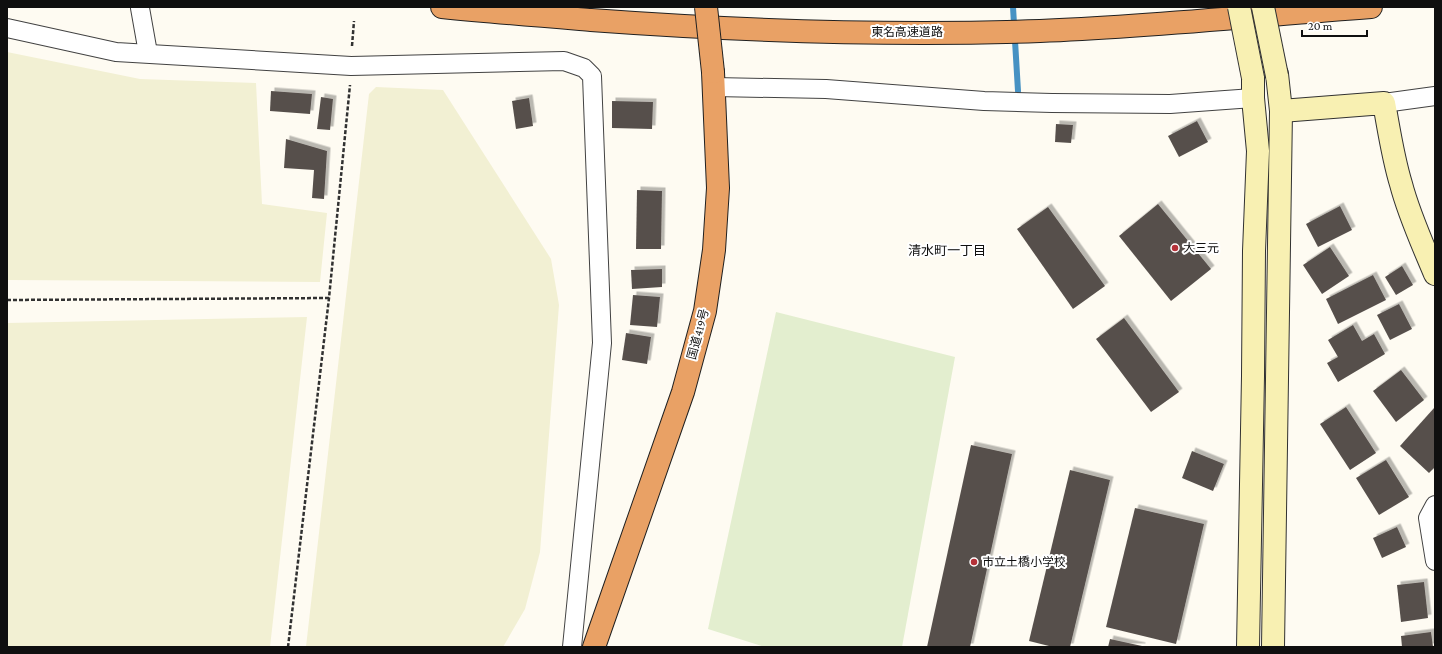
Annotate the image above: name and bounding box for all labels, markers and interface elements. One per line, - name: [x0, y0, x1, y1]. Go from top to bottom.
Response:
- scale bar: [1302, 12, 1367, 38]
- text: 20 m: [1308, 19, 1333, 33]
- street label: 東名高速道路: [871, 25, 943, 39]
- place label: 大三元: [1183, 241, 1219, 255]
- district label: 清水町一丁目: [908, 243, 986, 258]
- marker: 大三元: [1170, 243, 1180, 253]
- street label: 国道419号: [684, 307, 712, 361]
- place label: 市立土橋小学校: [982, 555, 1066, 569]
- marker: 市立土橋小学校: [969, 557, 979, 567]

